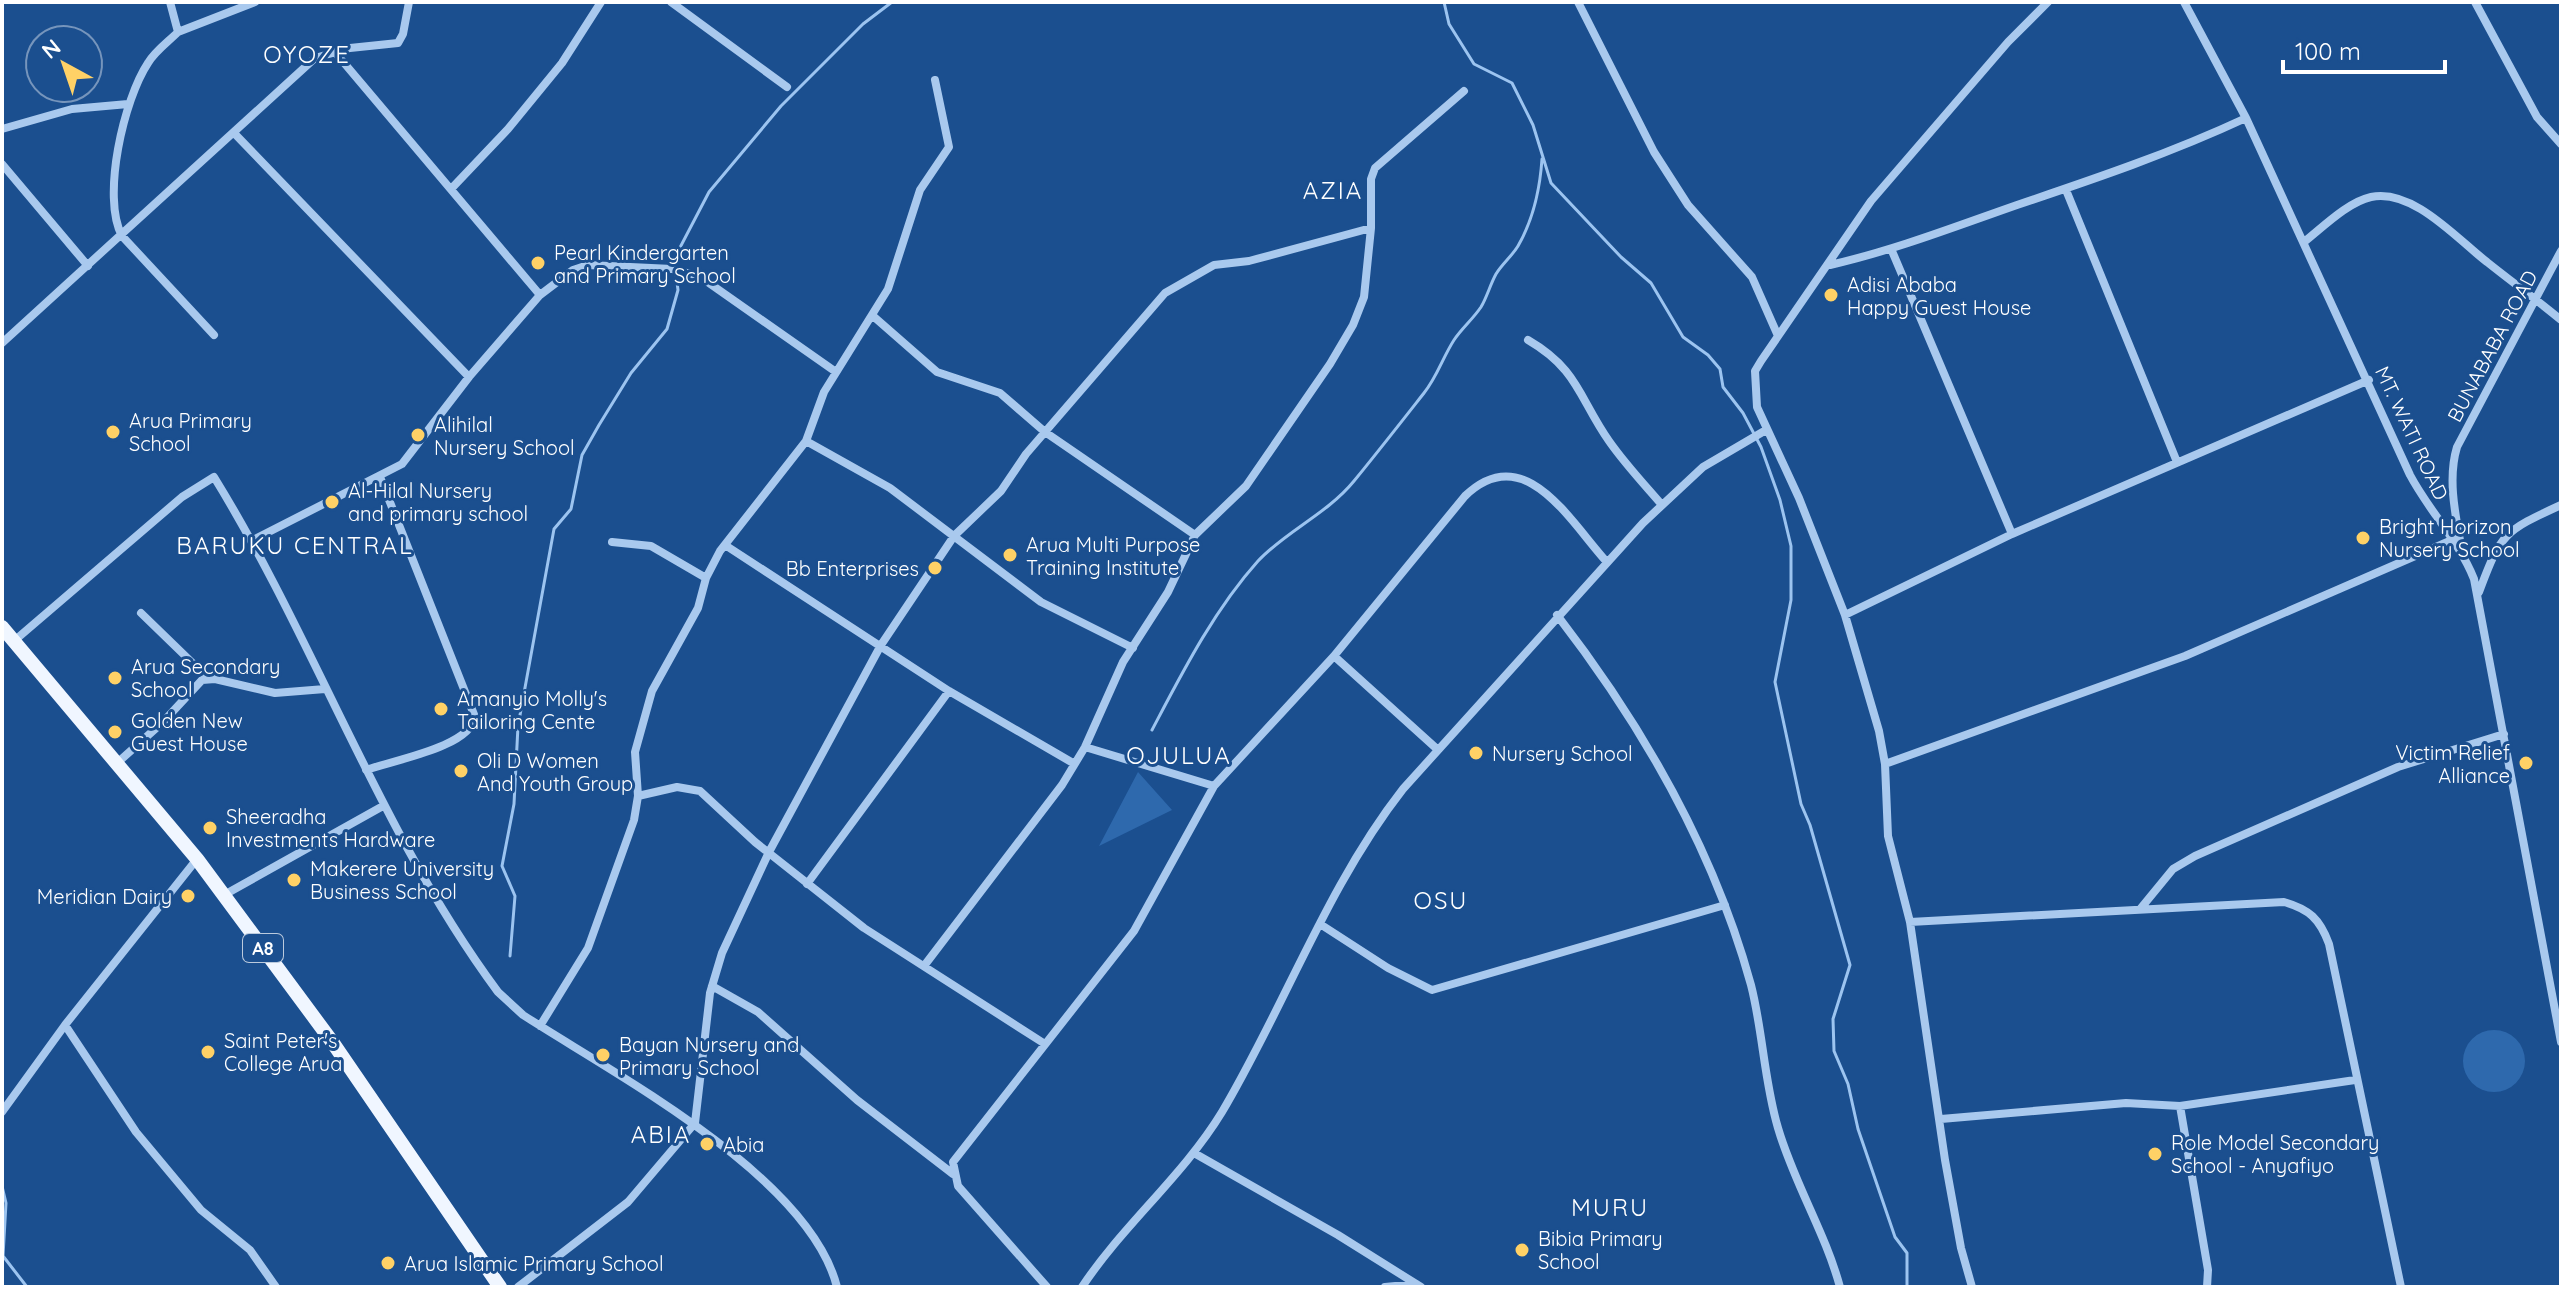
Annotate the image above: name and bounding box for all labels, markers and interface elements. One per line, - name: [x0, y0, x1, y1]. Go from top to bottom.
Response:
- north arrow: [24, 24, 104, 104]
- scale bar: [2283, 24, 2445, 74]
- text: N: [36, 33, 66, 65]
- text: 100 m: [2295, 36, 2361, 66]
- district label: OYOZE: [263, 39, 351, 69]
- district label: AZIA: [1303, 175, 1363, 205]
- place label: Pearl Kindergarten and Primary School: [554, 240, 736, 288]
- marker: Pearl Kindergarten and Primary School: [529, 254, 547, 272]
- street label: BUNABABA ROAD: [2442, 266, 2542, 426]
- place label: Adisi Ababa Happy Guest House: [1847, 272, 2031, 320]
- marker: Adisi Ababa Happy Guest House: [1822, 286, 1840, 304]
- street label: MT. WATI ROAD: [2370, 362, 2454, 504]
- place label: Arua Primary School: [129, 408, 252, 456]
- place label: Alihilal Nursery School: [434, 412, 575, 460]
- marker: Arua Primary School: [104, 423, 122, 441]
- marker: Alihilal Nursery School: [409, 426, 427, 444]
- place label: Al-Hilal Nursery and primary school: [348, 478, 528, 526]
- marker: Al-Hilal Nursery and primary school: [323, 493, 341, 511]
- place label: Bright Horizon Nursery School: [2379, 514, 2520, 562]
- marker: Bright Horizon Nursery School: [2354, 529, 2372, 547]
- district label: BARUKU CENTRAL: [176, 530, 414, 560]
- place label: Arua Multi Purpose Training Institute: [1026, 532, 1200, 580]
- marker: Arua Multi Purpose Training Institute: [1001, 546, 1019, 564]
- place label: Bb Enterprises: [786, 556, 919, 581]
- marker: Bb Enterprises: [926, 559, 944, 577]
- place label: Arua Secondary School: [131, 654, 280, 702]
- marker: Arua Secondary School: [106, 669, 124, 687]
- place label: Amanyio Molly's Tailoring Cente: [457, 686, 607, 734]
- marker: Amanyio Molly's Tailoring Cente: [432, 700, 450, 718]
- place label: Golden New Guest House: [131, 708, 248, 756]
- marker: Golden New Guest House: [106, 723, 124, 741]
- district label: OJULUA: [1126, 740, 1232, 770]
- place label: Victim Relief Alliance: [2395, 740, 2510, 788]
- place label: Nursery School: [1492, 741, 1633, 766]
- marker: Nursery School: [1467, 744, 1485, 762]
- place label: Oli D Women And Youth Group: [477, 748, 633, 796]
- marker: Victim Relief Alliance: [2517, 754, 2535, 772]
- marker: Oli D Women And Youth Group: [452, 762, 470, 780]
- place label: Sheeradha Investments Hardware: [226, 804, 435, 852]
- marker: Sheeradha Investments Hardware: [201, 819, 219, 837]
- place label: Makerere University Business School: [310, 856, 494, 904]
- marker: Makerere University Business School: [285, 871, 303, 889]
- place label: Meridian Dairy: [37, 884, 172, 909]
- district label: OSU: [1414, 885, 1468, 915]
- marker: Meridian Dairy: [179, 887, 197, 905]
- road number: A8: [243, 934, 283, 962]
- place label: Saint Peter's College Arua: [224, 1028, 342, 1076]
- place label: Bayan Nursery and Primary School: [619, 1032, 799, 1080]
- marker: Saint Peter's College Arua: [199, 1043, 217, 1061]
- marker: Bayan Nursery and Primary School: [594, 1046, 612, 1064]
- district label: ABIA: [631, 1119, 691, 1149]
- place label: Role Model Secondary School - Anyafiyo: [2171, 1130, 2379, 1178]
- place label: Abia: [723, 1132, 764, 1157]
- marker: Abia: [698, 1135, 716, 1153]
- marker: Role Model Secondary School - Anyafiyo: [2146, 1145, 2164, 1163]
- district label: MURU: [1571, 1192, 1649, 1222]
- place label: Bibia Primary School: [1538, 1226, 1663, 1274]
- marker: Bibia Primary School: [1513, 1241, 1531, 1259]
- place label: Arua Islamic Primary School: [404, 1251, 664, 1276]
- marker: Arua Islamic Primary School: [379, 1254, 397, 1272]

